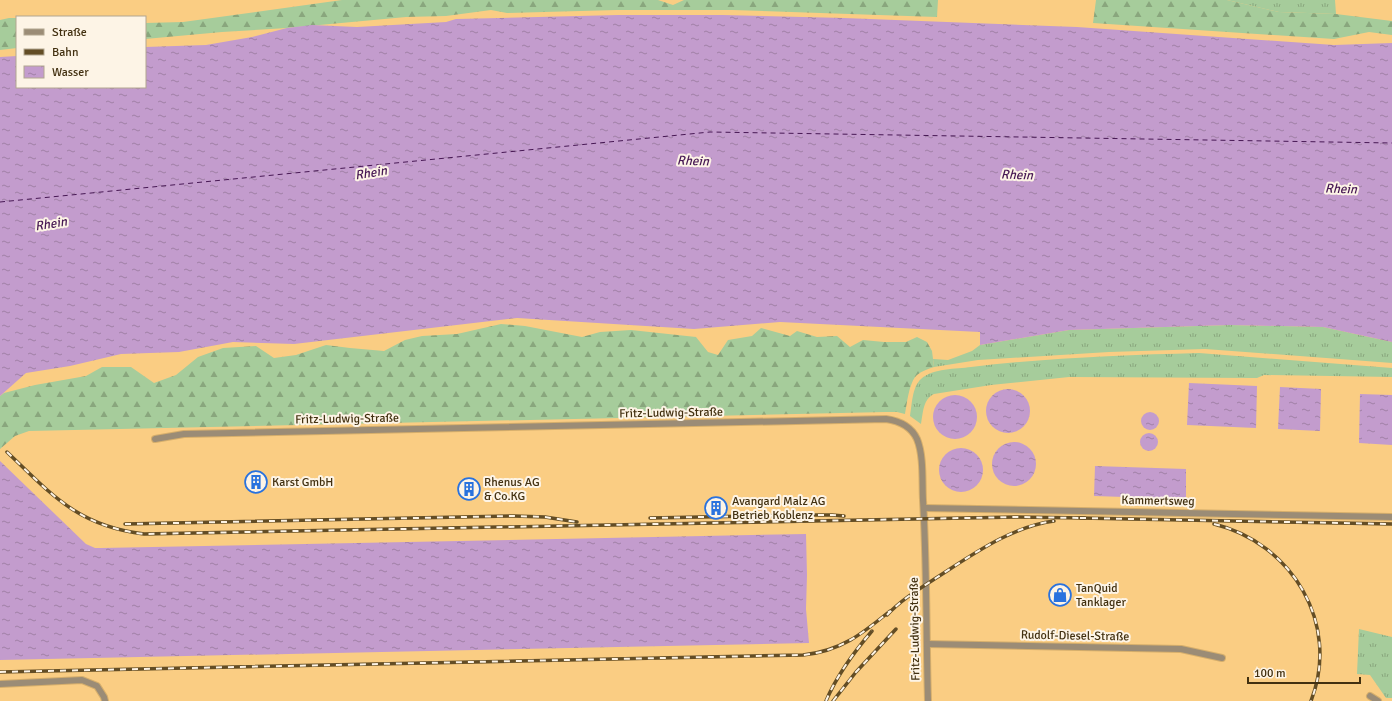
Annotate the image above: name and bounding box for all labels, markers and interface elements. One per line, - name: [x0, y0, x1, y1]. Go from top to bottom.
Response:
- legend: [16, 16, 146, 88]
- text: Straße: [52, 25, 87, 40]
- text: Bahn: [52, 45, 78, 60]
- text: Wasser: [52, 65, 89, 80]
- water label: Rhein: [677, 152, 710, 170]
- water label: Rhein: [354, 162, 389, 183]
- water label: Rhein: [1001, 166, 1034, 184]
- water label: Rhein: [1325, 180, 1358, 198]
- water label: Rhein: [34, 213, 69, 234]
- street label: Fritz-Ludwig-Straße: [619, 405, 723, 421]
- street label: Fritz-Ludwig-Straße: [295, 411, 399, 427]
- building icon: Karst GmbH: [243, 469, 269, 495]
- place label: Karst GmbH: [272, 475, 333, 490]
- place label: Rhenus AG & Co.KG: [484, 475, 540, 504]
- building icon: Rhenus AG & Co.KG: [456, 476, 482, 502]
- street label: Kammertsweg: [1121, 493, 1195, 509]
- place label: Avangard Malz AG Betrieb Koblenz: [732, 494, 825, 523]
- building icon: Avangard Malz AG Betrieb Koblenz: [703, 495, 729, 521]
- street label: Fritz-Ludwig-Straße: [907, 577, 923, 681]
- place label: TanQuid Tanklager: [1076, 581, 1126, 610]
- shop icon: TanQuid Tanklager: [1047, 582, 1073, 608]
- street label: Rudolf-Diesel-Straße: [1021, 628, 1129, 644]
- scale bar: [1248, 659, 1360, 685]
- text: 100 m: [1254, 666, 1286, 681]

